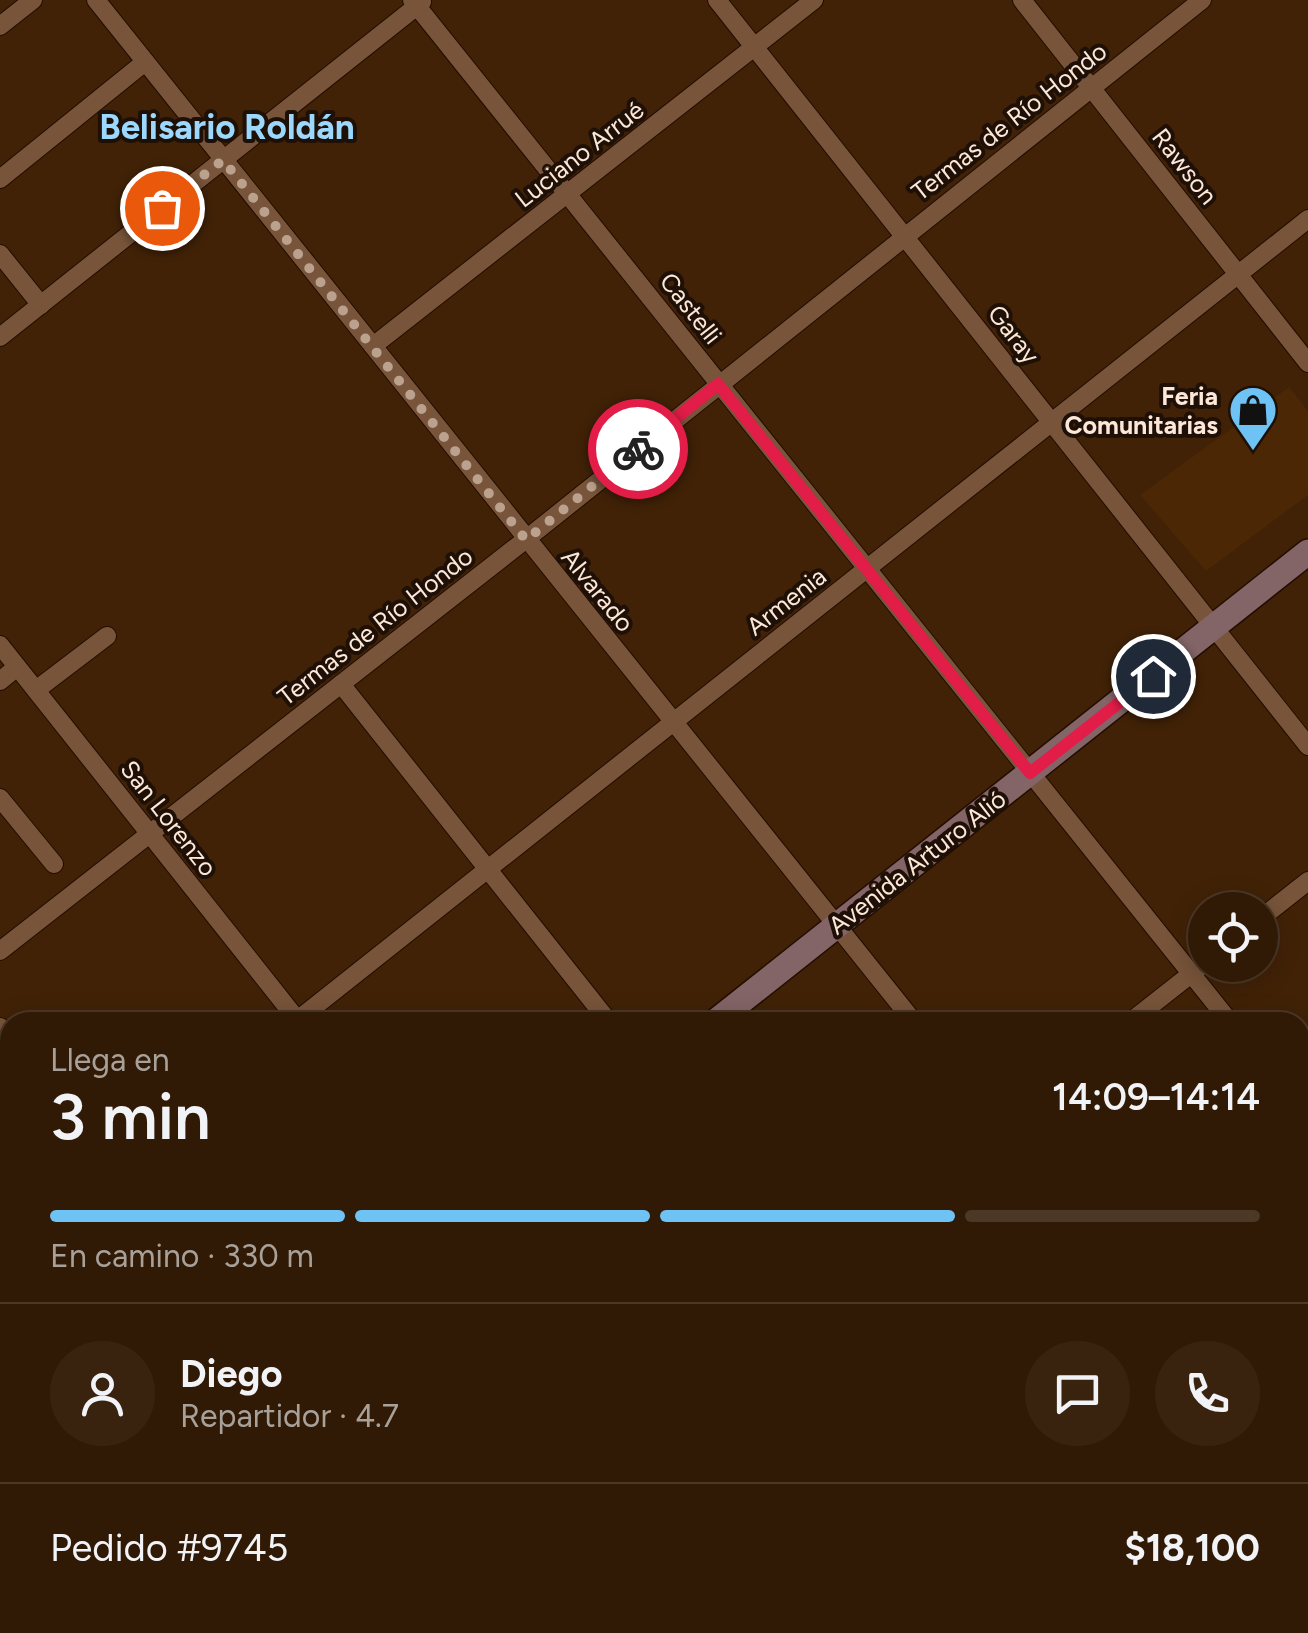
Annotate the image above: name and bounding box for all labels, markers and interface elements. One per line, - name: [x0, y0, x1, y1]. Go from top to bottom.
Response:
- street label: Termas de Río Hondo: [906, 36, 1112, 206]
- street label: Luciano Arrué: [509, 94, 649, 214]
- district label: Belisario Roldán: [99, 106, 355, 148]
- street label: Rawson: [1146, 122, 1224, 210]
- pin: [120, 166, 205, 251]
- icon: bag: [135, 181, 190, 236]
- street label: Castelli: [654, 266, 728, 350]
- street label: Garay: [982, 299, 1046, 369]
- place label: Feria Comunitarias: [1064, 381, 1218, 440]
- shop icon: Feria Comunitarias: [1227, 384, 1279, 452]
- courier: [588, 399, 688, 499]
- icon: bike: [611, 422, 666, 477]
- street label: Termas de Río Hondo: [272, 541, 478, 711]
- street label: Alvarado: [555, 542, 641, 638]
- street label: Armenia: [740, 561, 832, 641]
- pin: [1111, 634, 1196, 719]
- icon: home: [1126, 649, 1181, 704]
- street label: San Lorenzo: [115, 754, 223, 882]
- street label: Avenida Arturo Alió: [822, 783, 1012, 941]
- map controls: [1188, 892, 1278, 982]
- button: locate: [1188, 892, 1278, 982]
- text: Llega en: [50, 1041, 170, 1079]
- text: 14:09–14:14: [1052, 1074, 1260, 1120]
- text: 3 min: [50, 1077, 211, 1155]
- text: En camino · 330 m: [50, 1237, 314, 1275]
- button: person: [50, 1341, 155, 1446]
- button: chat: [1025, 1341, 1130, 1446]
- button: phone: [1155, 1341, 1260, 1446]
- text: Diego: [180, 1351, 283, 1397]
- text: Repartidor · 4.7: [180, 1397, 399, 1435]
- text: Pedido #9745: [50, 1525, 288, 1571]
- text: $18,100: [1125, 1525, 1260, 1571]

